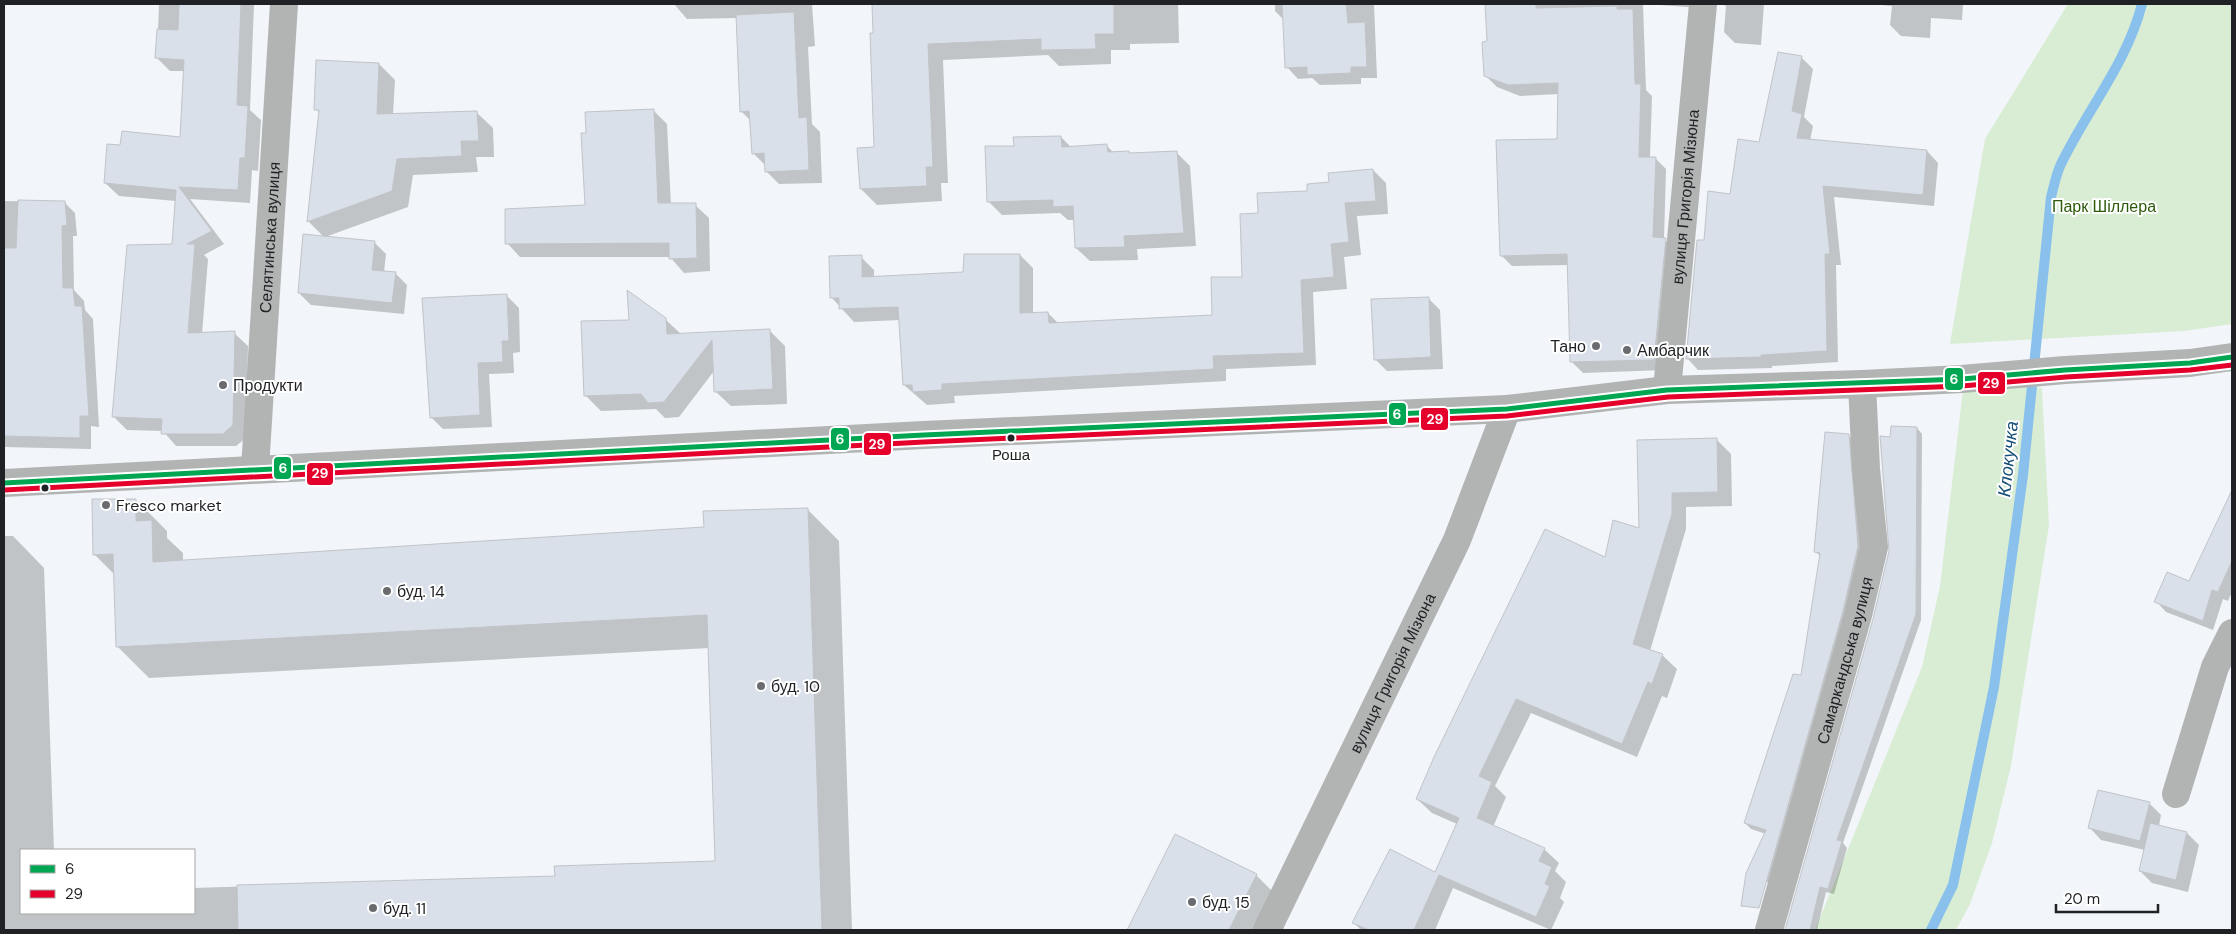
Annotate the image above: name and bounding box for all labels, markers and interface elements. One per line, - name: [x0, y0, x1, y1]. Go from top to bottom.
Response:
- street label: вулиця Григорія Мізюна: [1667, 108, 1704, 285]
- street label: Селятинська вулиця: [255, 161, 285, 314]
- park label: Парк Шіллера: [2052, 196, 2156, 217]
- place label: Тано: [1550, 336, 1586, 357]
- marker: Тано: [1590, 340, 1602, 352]
- place label: Амбарчик: [1637, 340, 1710, 361]
- marker: Амбарчик: [1621, 344, 1633, 356]
- line badge: 6: [1944, 367, 1964, 391]
- text: 6: [1950, 370, 1959, 388]
- line badge: 29: [1977, 371, 2006, 395]
- text: 29: [1983, 374, 2000, 392]
- place label: Продукти: [233, 375, 303, 396]
- marker: Продукти: [217, 379, 229, 391]
- line badge: 6: [1388, 402, 1407, 426]
- text: 6: [1393, 405, 1402, 423]
- line badge: 29: [1420, 407, 1449, 431]
- text: 29: [1427, 410, 1444, 428]
- water label: Клокучка: [1992, 420, 2024, 498]
- line badge: 6: [830, 427, 850, 451]
- text: 6: [836, 430, 845, 448]
- line badge: 29: [863, 432, 892, 456]
- marker: Роша: [1006, 433, 1016, 443]
- text: 29: [869, 435, 886, 453]
- place label: Роша: [992, 445, 1031, 465]
- line badge: 6: [273, 456, 292, 480]
- text: 6: [279, 459, 288, 477]
- line badge: 29: [306, 462, 334, 486]
- text: 29: [312, 464, 329, 482]
- unlabelled marker: [40, 483, 50, 493]
- place label: Fresco market: [116, 495, 222, 516]
- marker: Fresco market: [100, 499, 112, 511]
- street label: Самаркандська вулиця: [1812, 575, 1878, 747]
- place label: буд. 14: [397, 581, 445, 602]
- marker: буд. 14: [381, 585, 393, 597]
- street label: вулиця Григорія Мізюна: [1345, 589, 1441, 757]
- place label: буд. 10: [771, 676, 820, 697]
- marker: буд. 10: [755, 680, 767, 692]
- legend: [20, 849, 195, 914]
- text: 6: [65, 859, 74, 879]
- scale bar: [2056, 882, 2158, 914]
- text: 29: [65, 884, 83, 904]
- text: 20 m: [2064, 889, 2100, 909]
- place label: буд. 15: [1202, 892, 1250, 913]
- marker: буд. 15: [1186, 896, 1198, 908]
- place label: буд. 11: [383, 898, 426, 919]
- marker: буд. 11: [367, 902, 379, 914]

